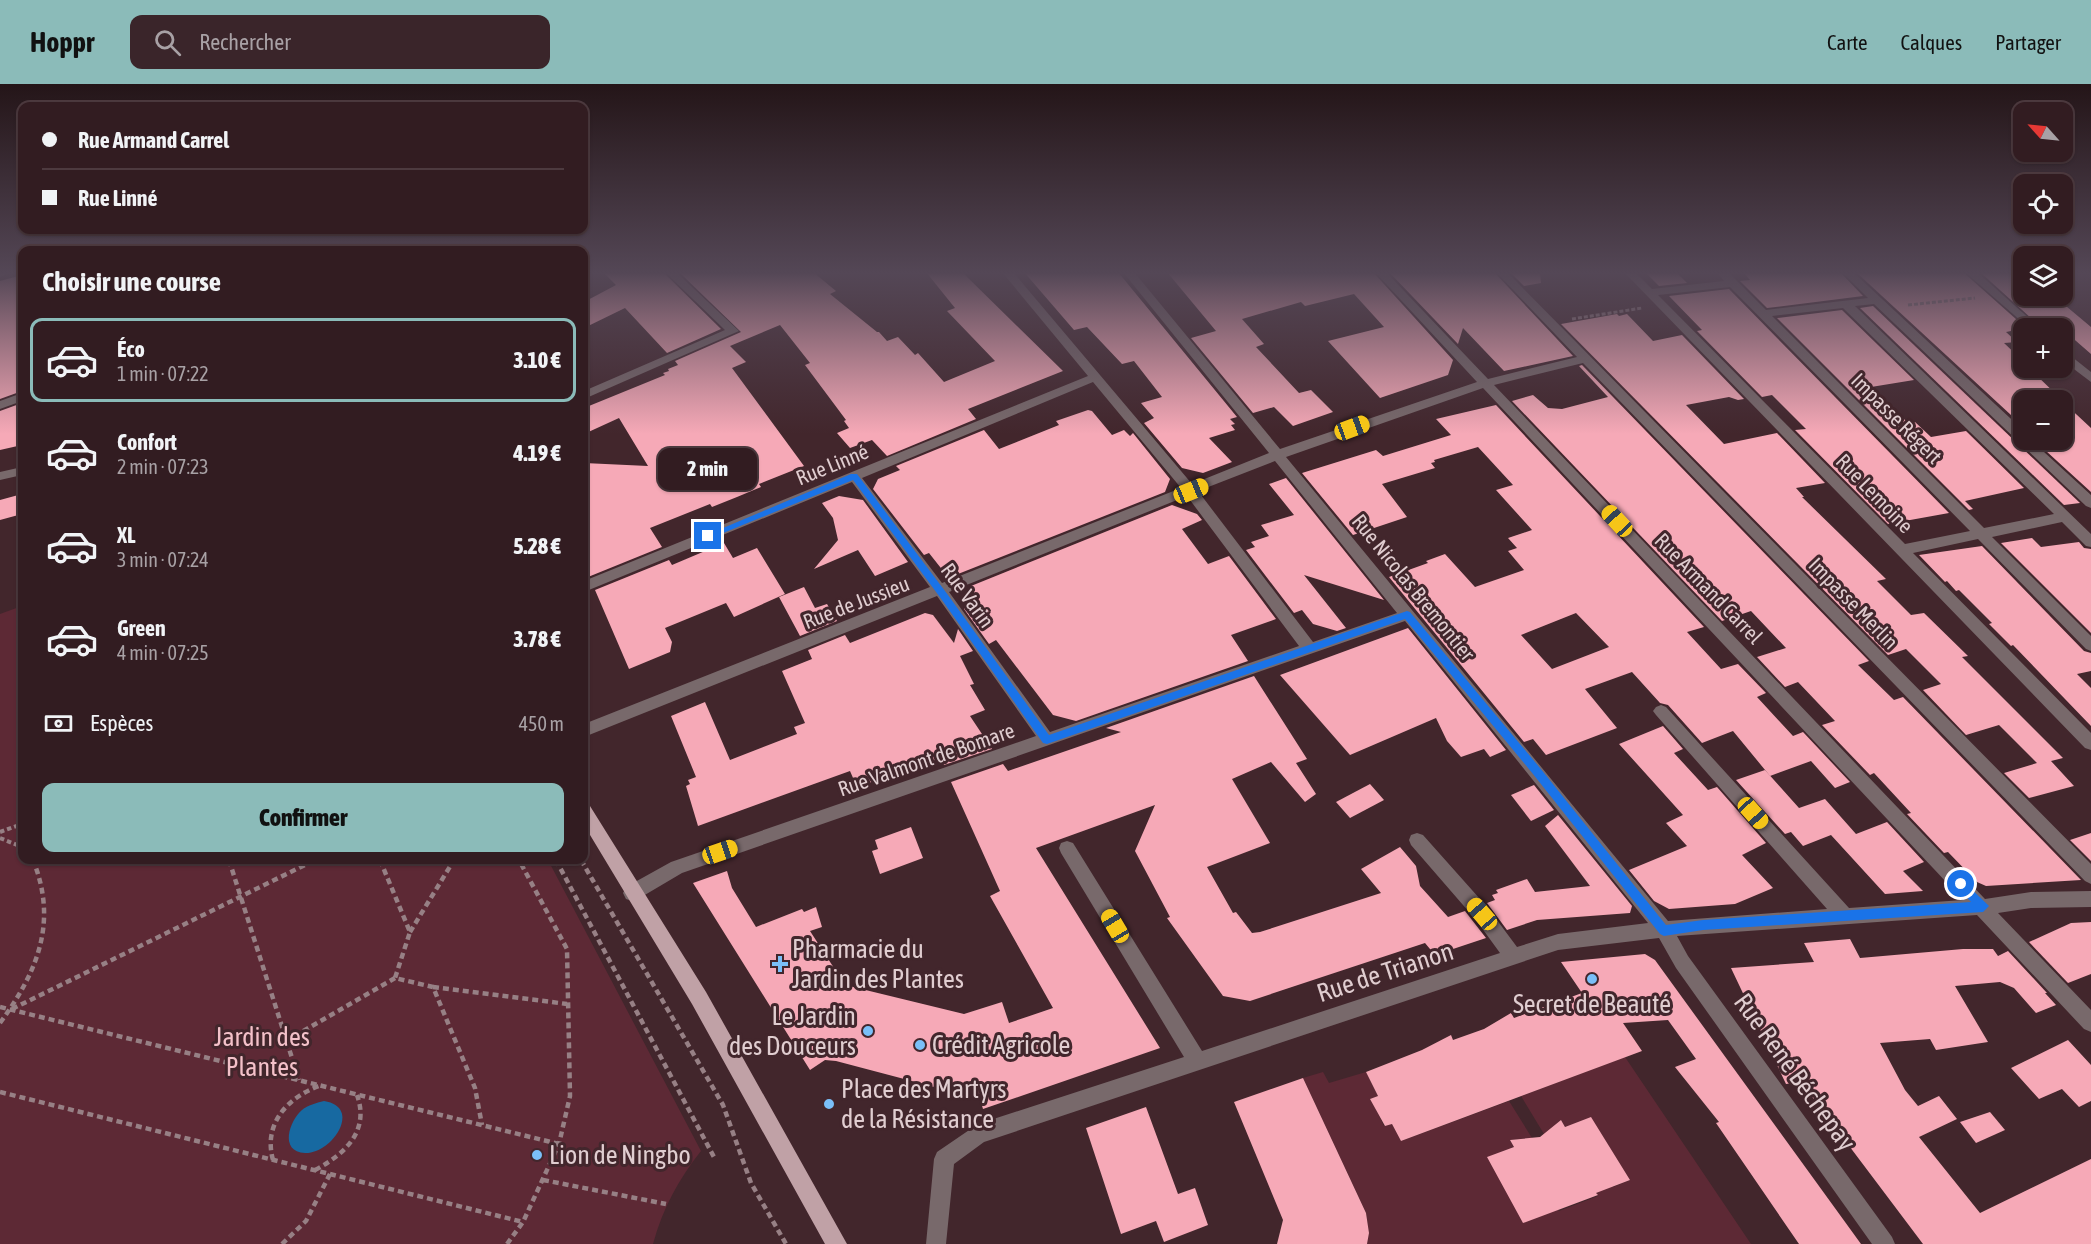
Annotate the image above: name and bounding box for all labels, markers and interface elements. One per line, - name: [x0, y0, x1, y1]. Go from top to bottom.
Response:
- search box: [130, 15, 550, 69]
- text: Hoppr: [30, 26, 94, 58]
- icon: search: [151, 26, 184, 59]
- text: Rechercher: [199, 29, 291, 55]
- text: Carte: [1827, 30, 1868, 54]
- text: Calques: [1901, 30, 1962, 54]
- text: Partager: [1995, 30, 2061, 54]
- north arrow: [2013, 102, 2073, 162]
- map controls: [2013, 102, 2073, 450]
- text: Rue Armand Carrel: [78, 127, 229, 153]
- button: locate: [2013, 174, 2073, 234]
- text: Rue Linné: [78, 185, 158, 211]
- button: layers: [2013, 246, 2073, 306]
- text: Choisir une course: [42, 266, 221, 297]
- button: +: [2013, 318, 2073, 378]
- icon: car: [45, 333, 99, 387]
- text: Éco: [117, 336, 145, 362]
- text: 3.10 €: [513, 347, 561, 373]
- text: 1 min · 07:22: [117, 362, 209, 385]
- street label: Impasse Régert: [1847, 368, 1947, 468]
- button: −: [2013, 390, 2073, 450]
- car: [1332, 413, 1372, 443]
- icon: car: [45, 426, 99, 480]
- text: Confort: [117, 429, 177, 455]
- street label: Rue Linné: [792, 439, 872, 489]
- text: 4.19 €: [513, 440, 561, 466]
- callout: 2 min: [658, 449, 758, 491]
- street label: Rue Lemoine: [1832, 449, 1918, 537]
- text: 2 min · 07:23: [117, 455, 209, 478]
- text: 2 min: [687, 457, 728, 480]
- car: [1171, 476, 1211, 506]
- car: [1598, 502, 1636, 540]
- street label: Rue Nicolas Bremontier: [1348, 509, 1481, 666]
- icon: car: [45, 519, 99, 573]
- text: XL: [117, 522, 135, 548]
- route end: [694, 522, 721, 549]
- street label: Rue Armand Carrel: [1650, 528, 1768, 648]
- text: 5.28 €: [513, 533, 561, 559]
- text: 3 min · 07:24: [117, 548, 209, 571]
- street label: Impasse Merlin: [1804, 552, 1904, 654]
- street label: Rue Varin: [937, 558, 999, 632]
- street label: Rue de Jussieu: [800, 571, 912, 633]
- icon: car: [45, 612, 99, 666]
- text: Green: [117, 615, 166, 641]
- text: 3.78 €: [513, 626, 561, 652]
- text: 4 min · 07:25: [117, 641, 209, 664]
- icon: cash: [42, 707, 75, 740]
- text: Espèces: [90, 710, 153, 736]
- text: 450 m: [519, 712, 564, 735]
- street label: Rue Valmont de Bomare: [835, 718, 1017, 800]
- button: Confirmer: [42, 783, 564, 852]
- car: [1734, 794, 1772, 832]
- car: [700, 838, 740, 866]
- route start: [1947, 870, 1974, 897]
- car: [1463, 895, 1501, 933]
- car: [1098, 906, 1132, 946]
- place label: Pharmacie du Jardin des Plantes: [792, 934, 964, 994]
- street label: Rue de Trianon: [1313, 936, 1457, 1008]
- marker: Pharmacie du Jardin des Plantes: [773, 957, 787, 971]
- marker: Secret de Beauté: [1585, 972, 1599, 986]
- street label: Rue René Béchepay: [1728, 988, 1862, 1157]
- place label: Secret de Beauté: [1513, 989, 1671, 1019]
- place label: Le Jardin des Douceurs: [729, 1001, 856, 1061]
- park label: Jardin des Plantes: [214, 1022, 310, 1082]
- marker: Le Jardin des Douceurs: [861, 1024, 875, 1038]
- place label: Crédit Agricole: [932, 1030, 1070, 1060]
- marker: Crédit Agricole: [913, 1038, 927, 1052]
- place label: Place des Martyrs de la Résistance: [841, 1074, 1007, 1134]
- marker: Place des Martyrs de la Résistance: [822, 1097, 836, 1111]
- place label: Lion de Ningbo: [549, 1140, 691, 1170]
- marker: Lion de Ningbo: [530, 1148, 544, 1162]

